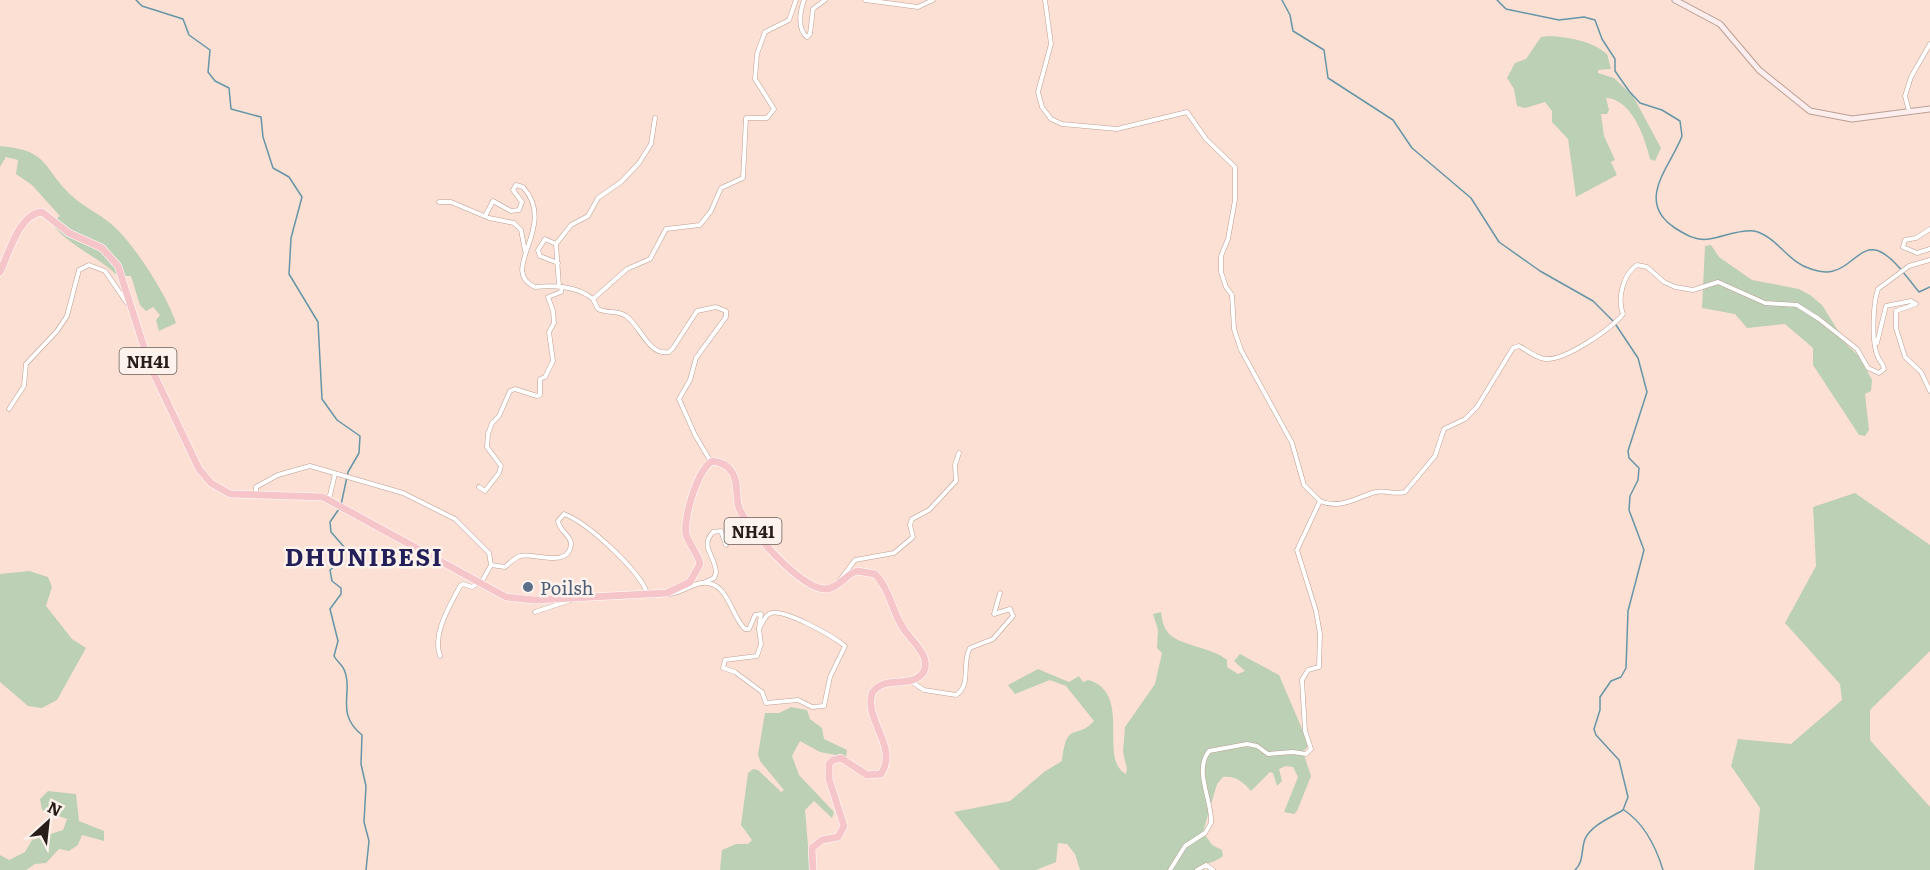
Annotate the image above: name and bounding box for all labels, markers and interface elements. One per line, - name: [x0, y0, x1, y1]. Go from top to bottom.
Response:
- road number: NH41: [120, 348, 176, 374]
- road number: NH41: [724, 518, 782, 544]
- district label: DHUNIBESI: [285, 538, 443, 573]
- place label: Poilsh: [540, 574, 594, 601]
- marker: Poilsh: [521, 580, 535, 594]
- north arrow: [18, 792, 78, 852]
- text: N: [44, 794, 67, 821]

